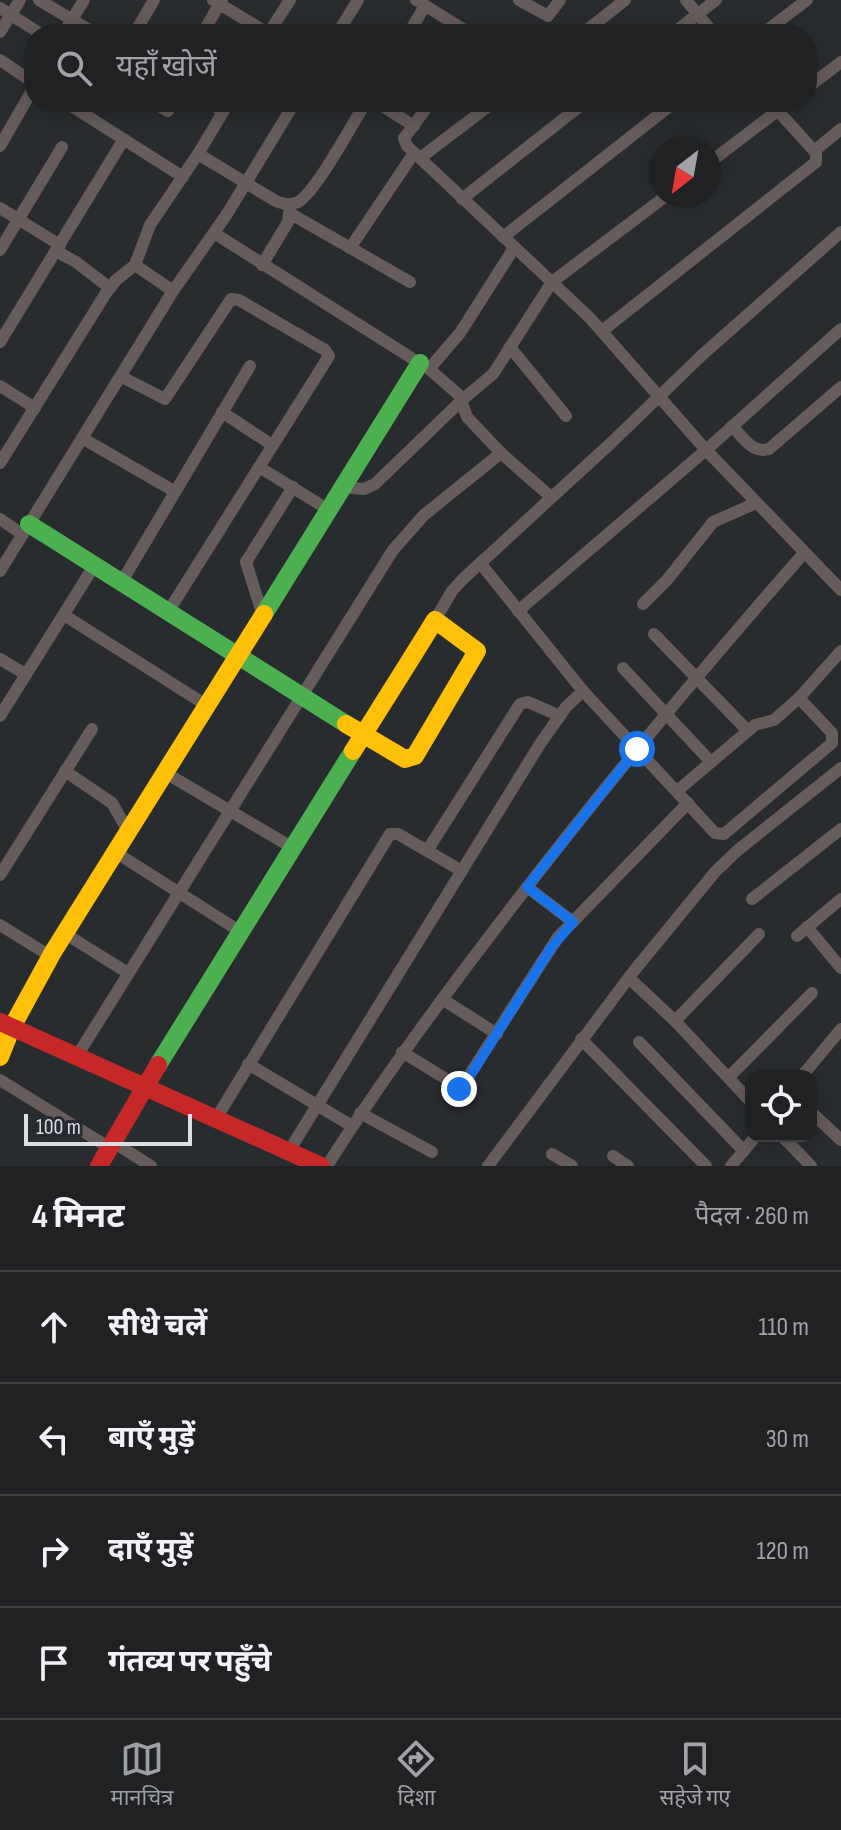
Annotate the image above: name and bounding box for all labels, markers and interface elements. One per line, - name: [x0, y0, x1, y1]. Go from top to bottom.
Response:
- search box: [24, 24, 817, 112]
- icon: search: [52, 46, 96, 90]
- text: यहाँ खोजें: [116, 49, 216, 85]
- north arrow: [649, 136, 721, 208]
- route start: [619, 731, 655, 767]
- map controls: [745, 1070, 817, 1142]
- button: locate: [745, 1070, 817, 1142]
- route end: [441, 1071, 477, 1107]
- scale bar: [24, 1110, 192, 1146]
- text: 100 m: [36, 1114, 81, 1141]
- text: 4 मिनट: [32, 1196, 124, 1237]
- text: पैदल · 260 m: [695, 1201, 809, 1232]
- icon: ahead: [32, 1305, 76, 1349]
- text: सीधे चलें: [108, 1308, 207, 1344]
- text: 110 m: [758, 1312, 809, 1343]
- icon: left: [32, 1417, 76, 1461]
- text: बाएँ मुड़ें: [108, 1420, 195, 1456]
- text: 30 m: [766, 1424, 809, 1455]
- icon: right: [32, 1529, 76, 1573]
- text: दाएँ मुड़ें: [108, 1532, 193, 1568]
- text: 120 m: [756, 1536, 809, 1567]
- icon: arrive: [32, 1641, 76, 1685]
- text: गंतव्य पर पहुँचे: [108, 1644, 272, 1680]
- tab: मानचित्र: [111, 1737, 173, 1814]
- tab: दिशा: [394, 1737, 438, 1814]
- tab: सहेजे गए: [660, 1737, 730, 1814]

